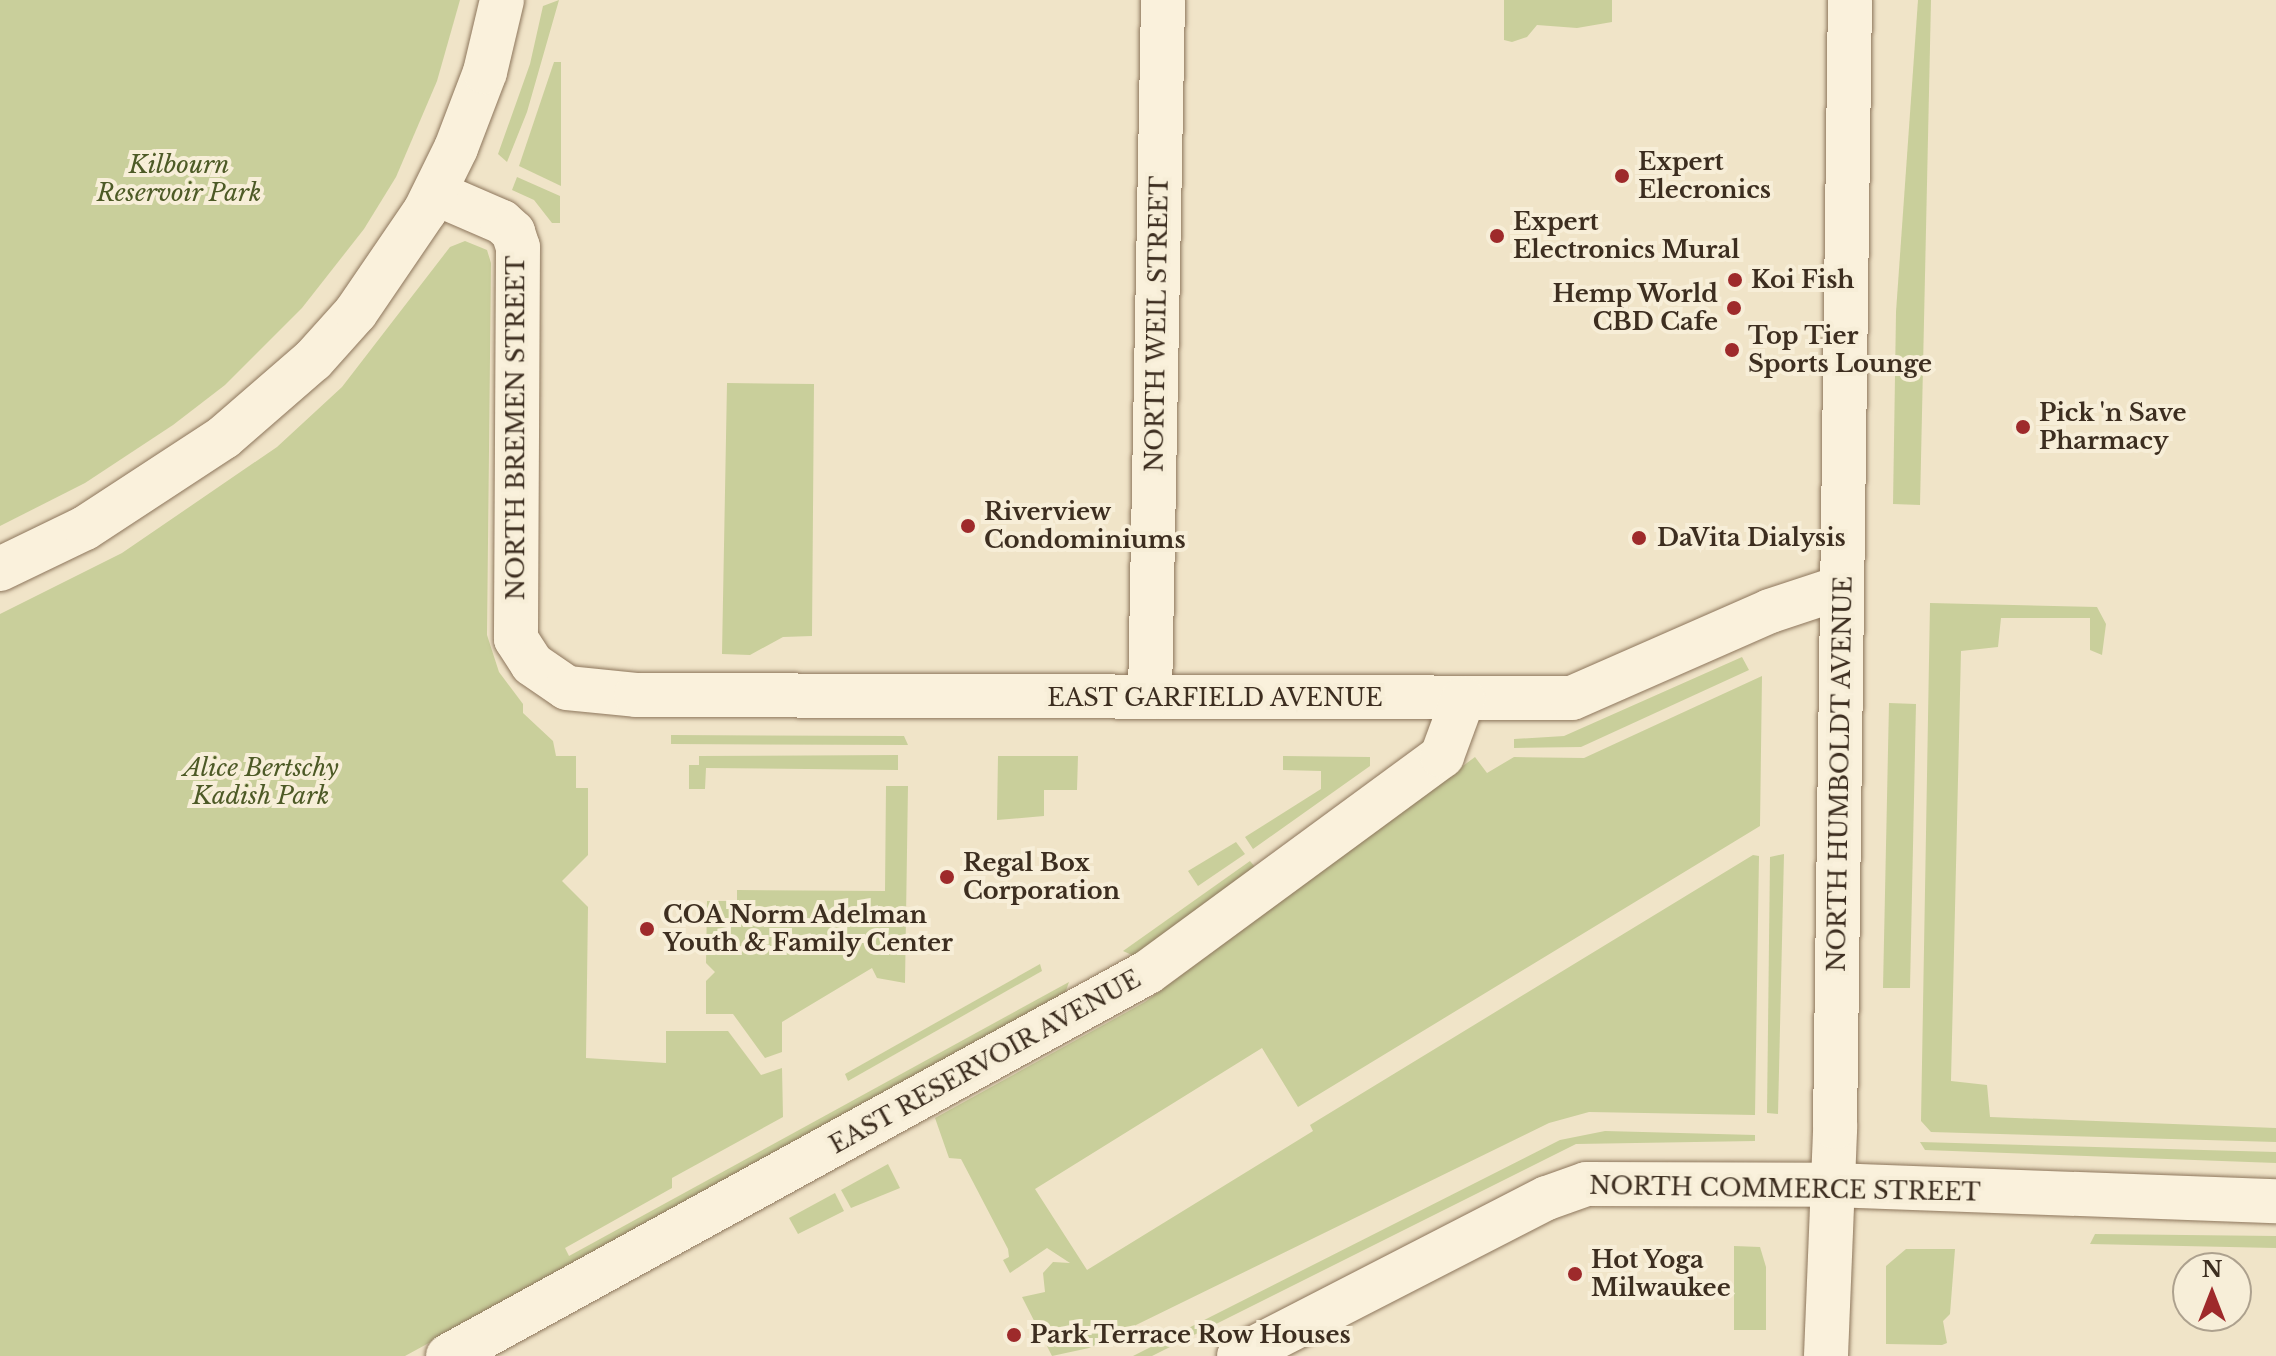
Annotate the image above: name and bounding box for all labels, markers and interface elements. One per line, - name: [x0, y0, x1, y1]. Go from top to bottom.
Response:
- place label: Expert Elecronics: [1638, 148, 1771, 204]
- park label: Kilbourn Reservoir Park: [96, 151, 262, 207]
- marker: Expert Elecronics: [1613, 167, 1631, 185]
- street label: NORTH WEIL STREET: [1140, 175, 1174, 473]
- place label: Expert Electronics Mural: [1513, 208, 1740, 264]
- marker: Expert Electronics Mural: [1488, 227, 1506, 245]
- street label: NORTH BREMEN STREET: [502, 256, 530, 600]
- place label: Koi Fish: [1751, 266, 1854, 294]
- marker: Koi Fish: [1726, 271, 1744, 289]
- place label: Hemp World CBD Cafe: [1552, 280, 1718, 336]
- marker: Hemp World CBD Cafe: [1725, 299, 1743, 317]
- place label: Top Tier Sports Lounge: [1748, 322, 1932, 378]
- marker: Top Tier Sports Lounge: [1723, 341, 1741, 359]
- place label: Pick 'n Save Pharmacy: [2039, 399, 2187, 455]
- marker: Pick 'n Save Pharmacy: [2014, 418, 2032, 436]
- place label: Riverview Condominiums: [984, 498, 1186, 554]
- marker: Riverview Condominiums: [959, 517, 977, 535]
- place label: DaVita Dialysis: [1657, 524, 1846, 552]
- marker: DaVita Dialysis: [1628, 527, 1650, 549]
- street label: NORTH HUMBOLDT AVENUE: [1822, 575, 1858, 973]
- street label: EAST GARFIELD AVENUE: [1046, 684, 1384, 712]
- park label: Alice Bertschy Kadish Park: [183, 754, 339, 810]
- place label: Regal Box Corporation: [963, 849, 1120, 905]
- marker: Regal Box Corporation: [938, 868, 956, 886]
- place label: COA Norm Adelman Youth & Family Center: [663, 901, 954, 957]
- marker: COA Norm Adelman Youth & Family Center: [638, 920, 656, 938]
- street label: EAST RESERVOIR AVENUE: [823, 964, 1147, 1160]
- street label: NORTH COMMERCE STREET: [1589, 1171, 1981, 1207]
- place label: Hot Yoga Milwaukee: [1591, 1246, 1731, 1302]
- north arrow: [2172, 1252, 2252, 1332]
- text: N: [2202, 1256, 2222, 1283]
- marker: Hot Yoga Milwaukee: [1566, 1265, 1584, 1283]
- place label: Park Terrace Row Houses: [1030, 1321, 1352, 1349]
- marker: Park Terrace Row Houses: [1005, 1326, 1023, 1344]

